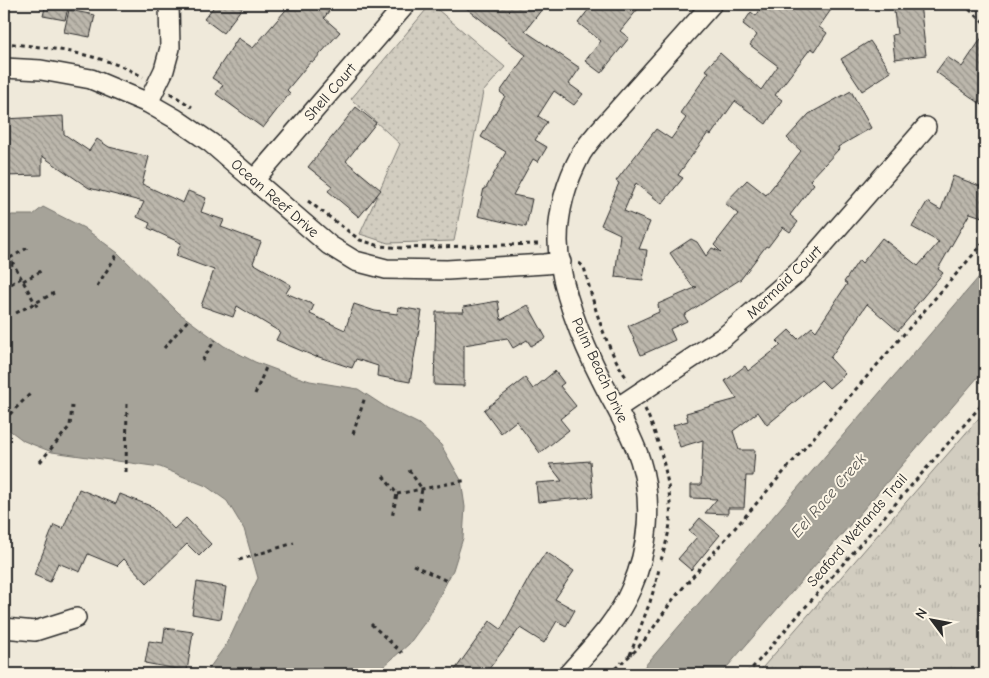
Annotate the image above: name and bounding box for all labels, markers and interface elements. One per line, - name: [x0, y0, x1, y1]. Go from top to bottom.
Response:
- street label: Shell Court: [300, 59, 360, 125]
- street label: Ocean Reef Drive: [227, 155, 323, 241]
- street label: Mermaid Court: [743, 241, 826, 322]
- street label: Palm Beach Drive: [568, 315, 632, 426]
- water label: Eel Race Creek: [788, 450, 870, 541]
- street label: Seaford Wetlands Trail: [803, 470, 911, 590]
- north arrow: [906, 596, 956, 646]
- text: N: [912, 605, 931, 622]

